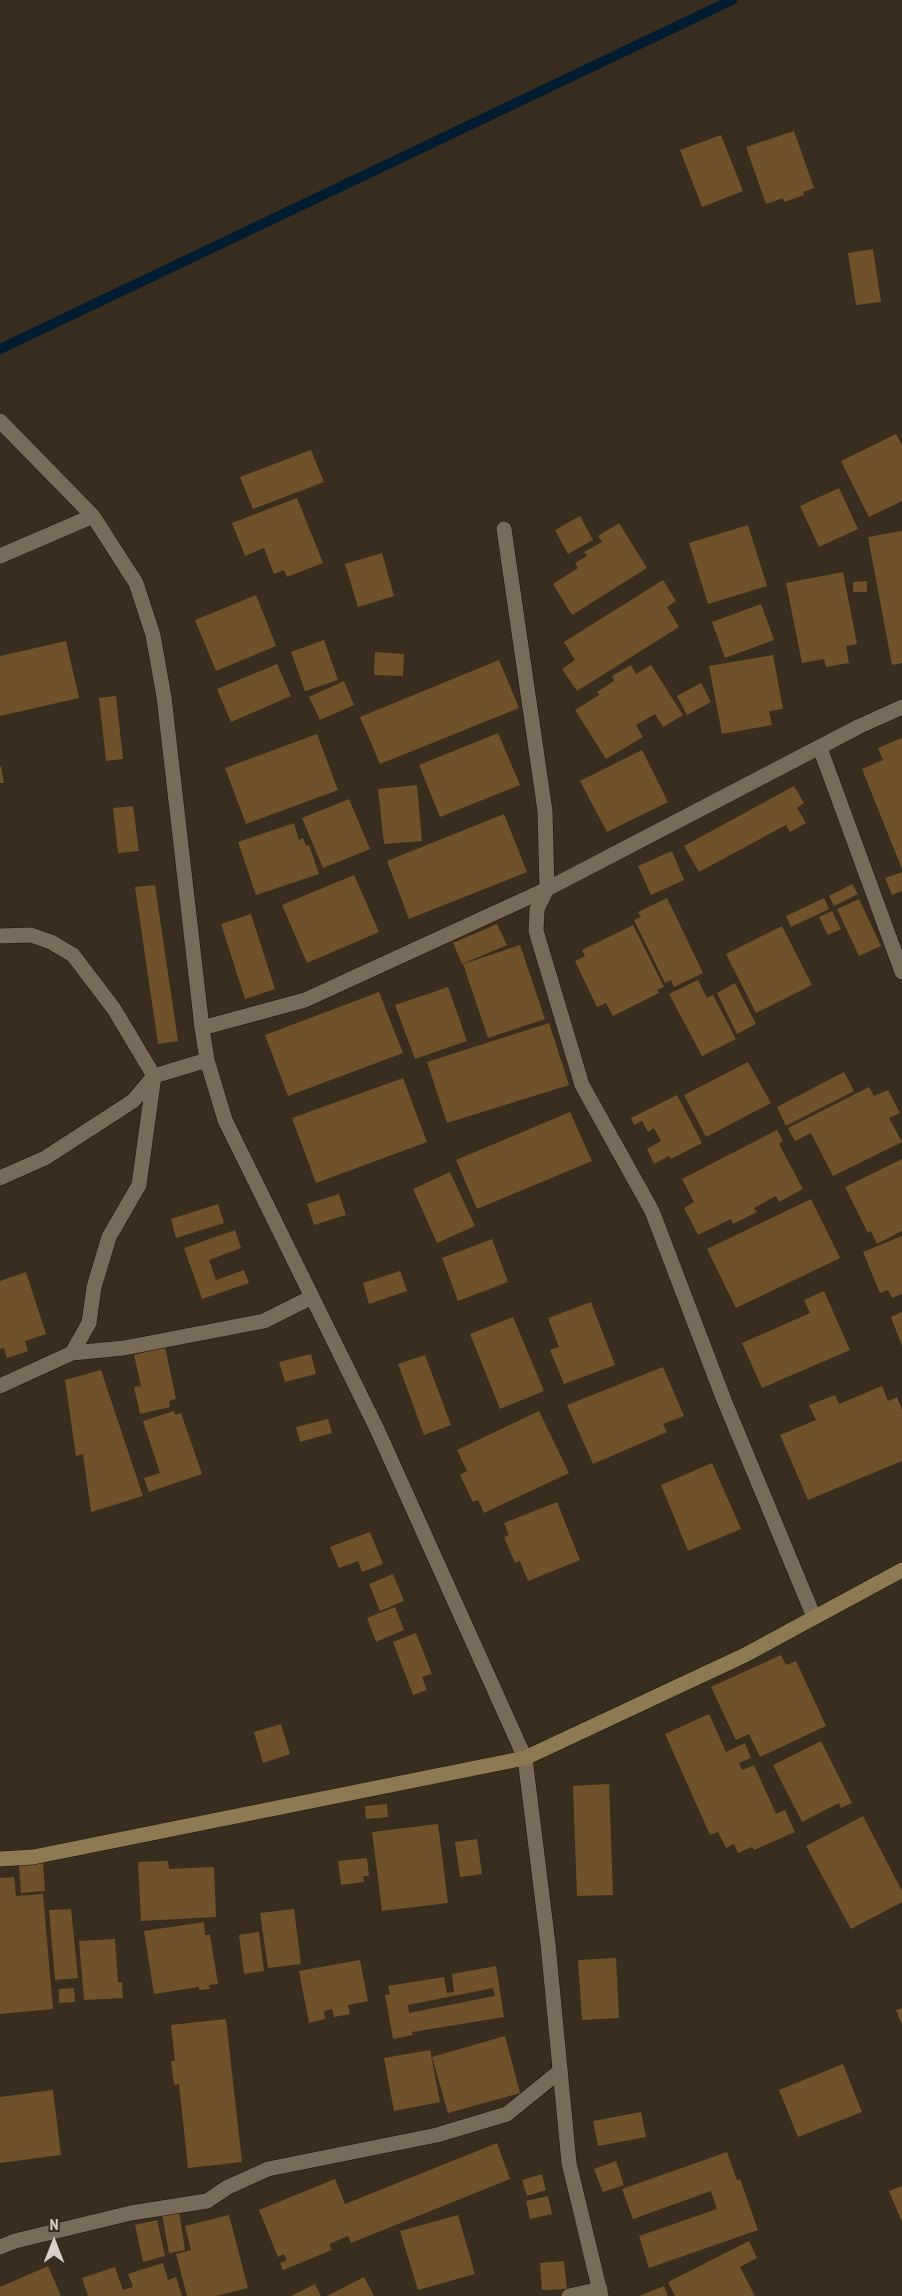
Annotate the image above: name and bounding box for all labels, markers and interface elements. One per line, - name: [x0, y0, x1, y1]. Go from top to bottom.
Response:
- north arrow: [24, 2212, 84, 2272]
- text: N: [50, 2214, 58, 2234]

